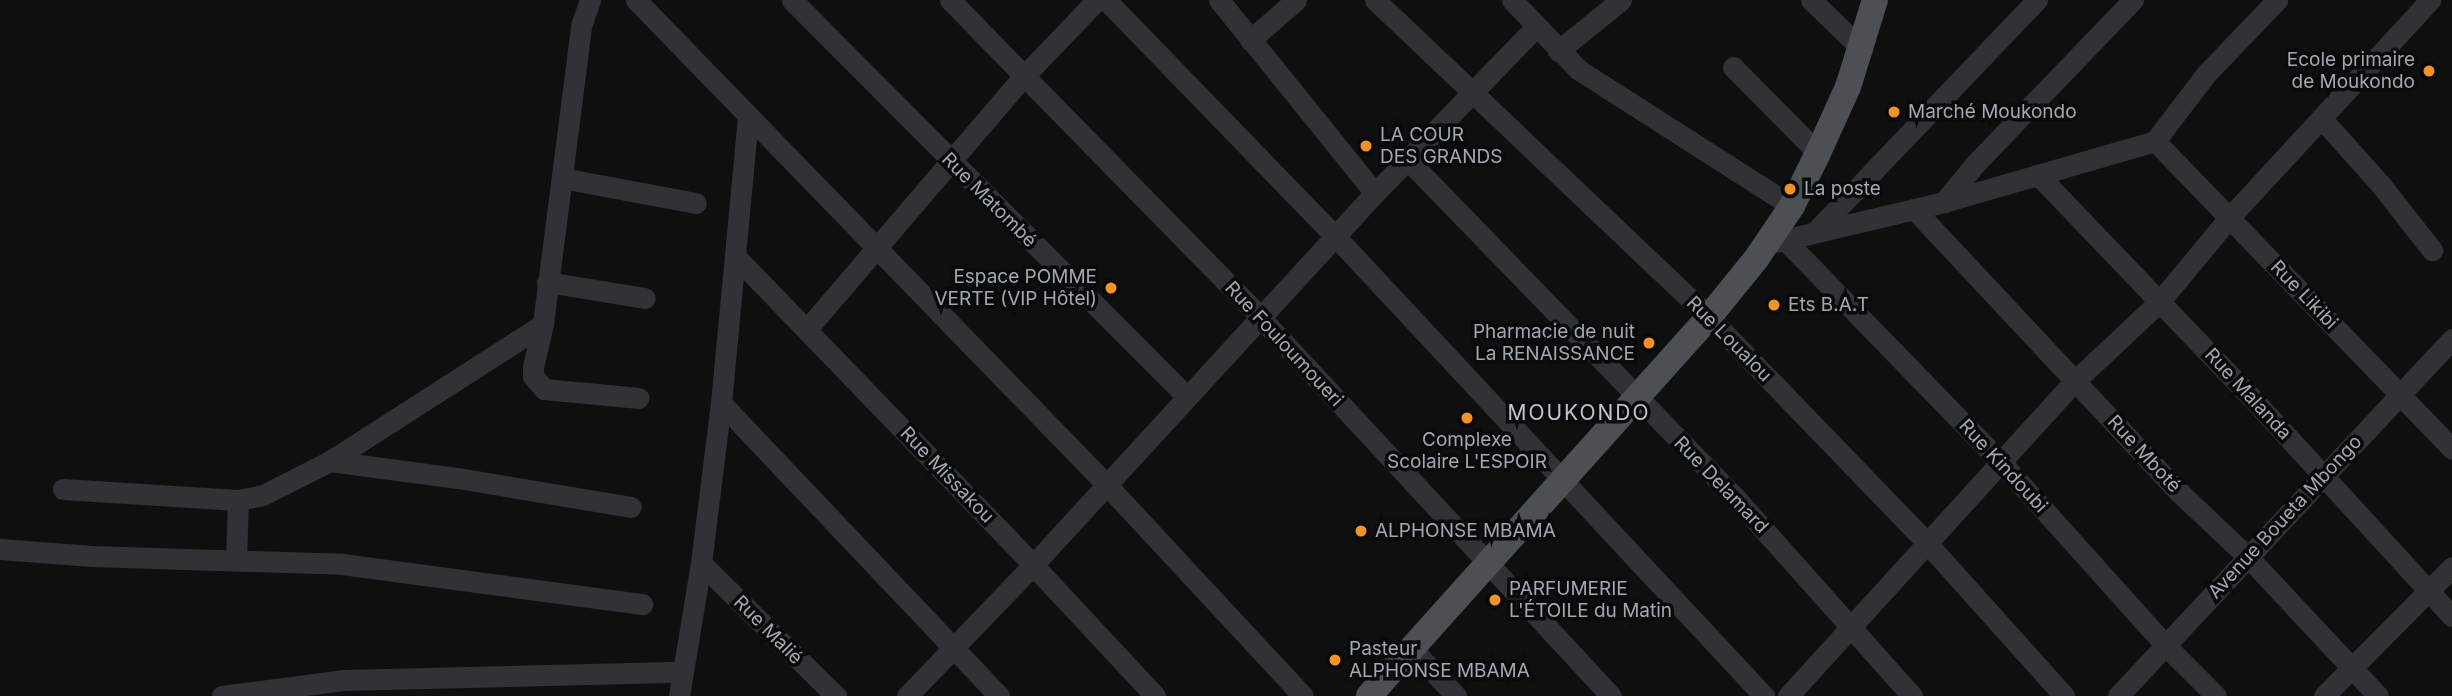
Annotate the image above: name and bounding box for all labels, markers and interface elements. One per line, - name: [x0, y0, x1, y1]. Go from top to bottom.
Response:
- place label: Ecole primaire de Moukondo: [2287, 49, 2415, 93]
- marker: Ecole primaire de Moukondo: [2421, 63, 2437, 79]
- place label: Marché Moukondo: [1908, 101, 2077, 123]
- marker: Marché Moukondo: [1886, 104, 1902, 120]
- place label: LA COUR DES GRANDS: [1380, 124, 1502, 168]
- marker: LA COUR DES GRANDS: [1358, 138, 1374, 154]
- street label: Rue Matombé: [937, 148, 1041, 252]
- place label: La poste: [1804, 178, 1881, 200]
- marker: La poste: [1782, 181, 1798, 197]
- street label: Rue Likibi: [2266, 256, 2342, 334]
- place label: Espace POMME VERTE (VIP Hôtel): [934, 266, 1097, 310]
- street label: Rue Fouloumoueri: [1220, 277, 1348, 411]
- marker: Espace POMME VERTE (VIP Hôtel): [1103, 280, 1119, 296]
- street label: Rue Loualou: [1682, 292, 1776, 386]
- place label: Ets B.A.T: [1788, 294, 1869, 316]
- marker: Ets B.A.T: [1766, 297, 1782, 313]
- place label: Pharmacie de nuit La RENAISSANCE: [1473, 321, 1635, 365]
- marker: Pharmacie de nuit La RENAISSANCE: [1641, 335, 1657, 351]
- street label: Rue Malanda: [2200, 344, 2296, 444]
- district label: MOUKONDO: [1508, 400, 1650, 426]
- marker: Complexe Scolaire L'ESPOIR: [1459, 410, 1475, 426]
- street label: Rue Mboté: [2103, 411, 2185, 497]
- street label: Rue Kindoubi: [1954, 415, 2052, 517]
- street label: Rue Missakou: [895, 422, 999, 528]
- place label: Complexe Scolaire L'ESPOIR: [1387, 429, 1547, 473]
- street label: Avenue Boueta Mbongo: [2203, 431, 2367, 603]
- street label: Rue Delamard: [1669, 432, 1773, 538]
- place label: ALPHONSE MBAMA: [1375, 520, 1556, 542]
- marker: ALPHONSE MBAMA: [1353, 523, 1369, 539]
- place label: PARFUMERIE L'ÉTOILE du Matin: [1509, 578, 1672, 622]
- street label: Rue Malié: [729, 591, 807, 669]
- marker: PARFUMERIE L'ÉTOILE du Matin: [1487, 592, 1503, 608]
- place label: Pasteur ALPHONSE MBAMA: [1349, 638, 1530, 682]
- marker: Pasteur ALPHONSE MBAMA: [1327, 652, 1343, 668]

